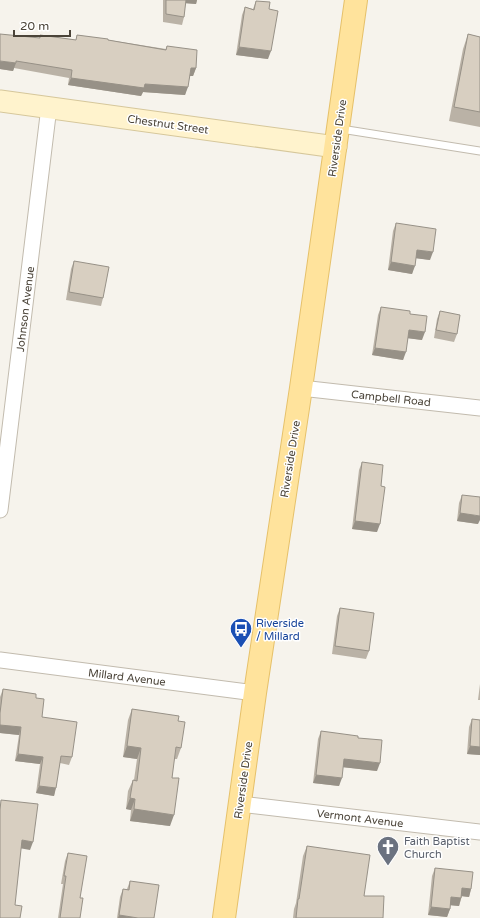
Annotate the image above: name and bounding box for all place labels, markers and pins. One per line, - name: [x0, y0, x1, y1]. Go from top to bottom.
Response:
- bus stop icon: Riverside / Millard: [228, 616, 254, 649]
- place label: Riverside / Millard: [256, 617, 304, 643]
- church icon: Faith Baptist Church: [375, 834, 401, 867]
- place label: Faith Baptist Church: [404, 835, 470, 861]

